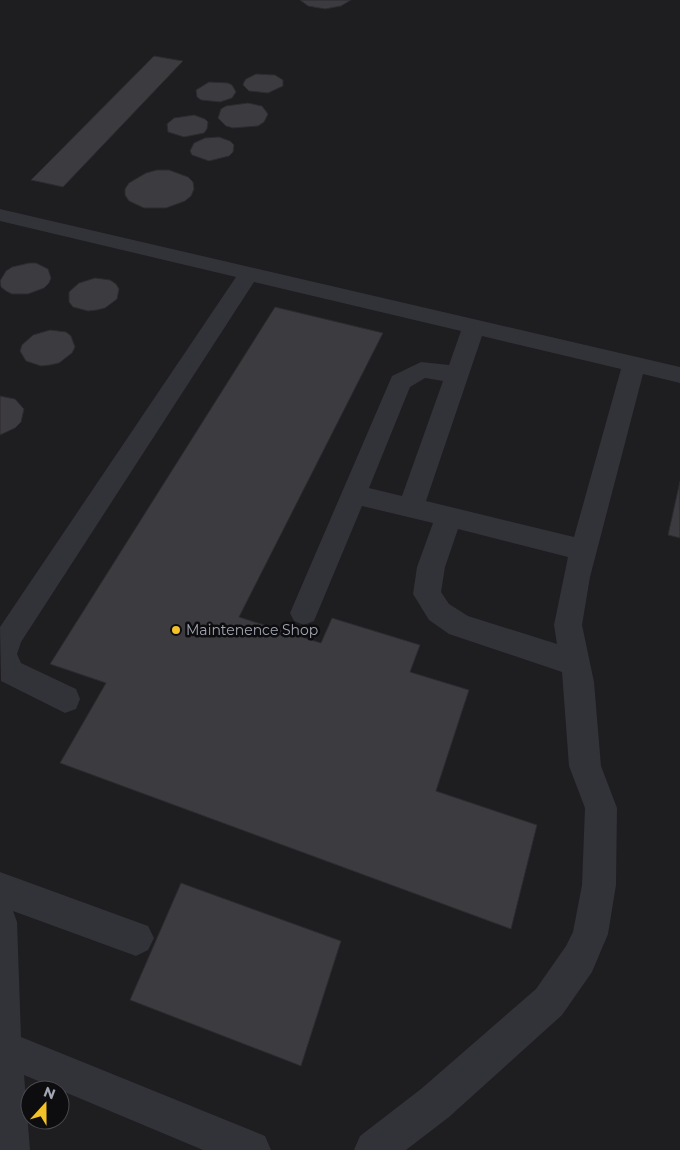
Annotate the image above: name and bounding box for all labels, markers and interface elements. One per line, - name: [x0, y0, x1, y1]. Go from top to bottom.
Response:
- place label: Maintenence Shop: [186, 621, 318, 639]
- marker: Maintenence Shop: [170, 624, 182, 636]
- north arrow: [20, 1080, 70, 1130]
- text: N: [41, 1082, 58, 1103]

